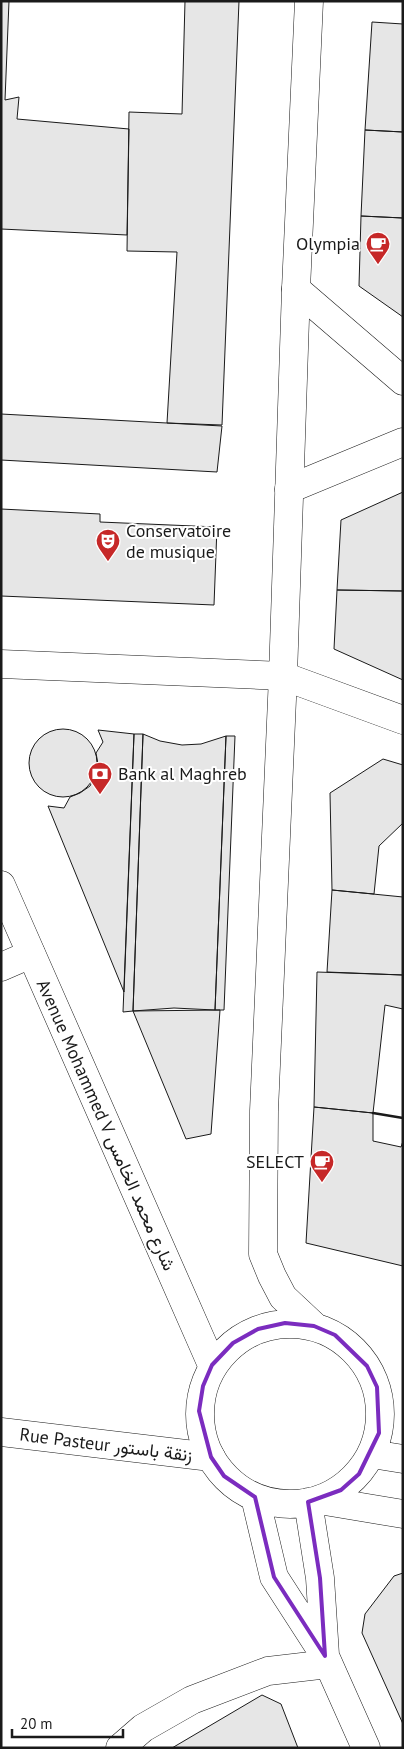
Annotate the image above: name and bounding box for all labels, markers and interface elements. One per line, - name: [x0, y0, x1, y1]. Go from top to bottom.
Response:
- cafe icon: Olympia: [365, 231, 391, 265]
- place label: Olympia: [296, 232, 360, 255]
- place label: Conservatoire de musique: [126, 519, 231, 563]
- theatre icon: Conservatoire de musique: [95, 528, 121, 562]
- bank icon: Bank al Maghreb: [87, 761, 113, 795]
- place label: Bank al Maghreb: [118, 762, 247, 785]
- street label: Avenue Mohammed V شارع محمد الخامس: [31, 976, 181, 1274]
- cafe icon: SELECT: [309, 1149, 335, 1183]
- place label: SELECT: [246, 1150, 304, 1173]
- street label: Rue Pasteur زنقة باستور: [18, 1422, 194, 1467]
- scale bar: [12, 1706, 124, 1738]
- text: 20 m: [20, 1714, 53, 1733]

